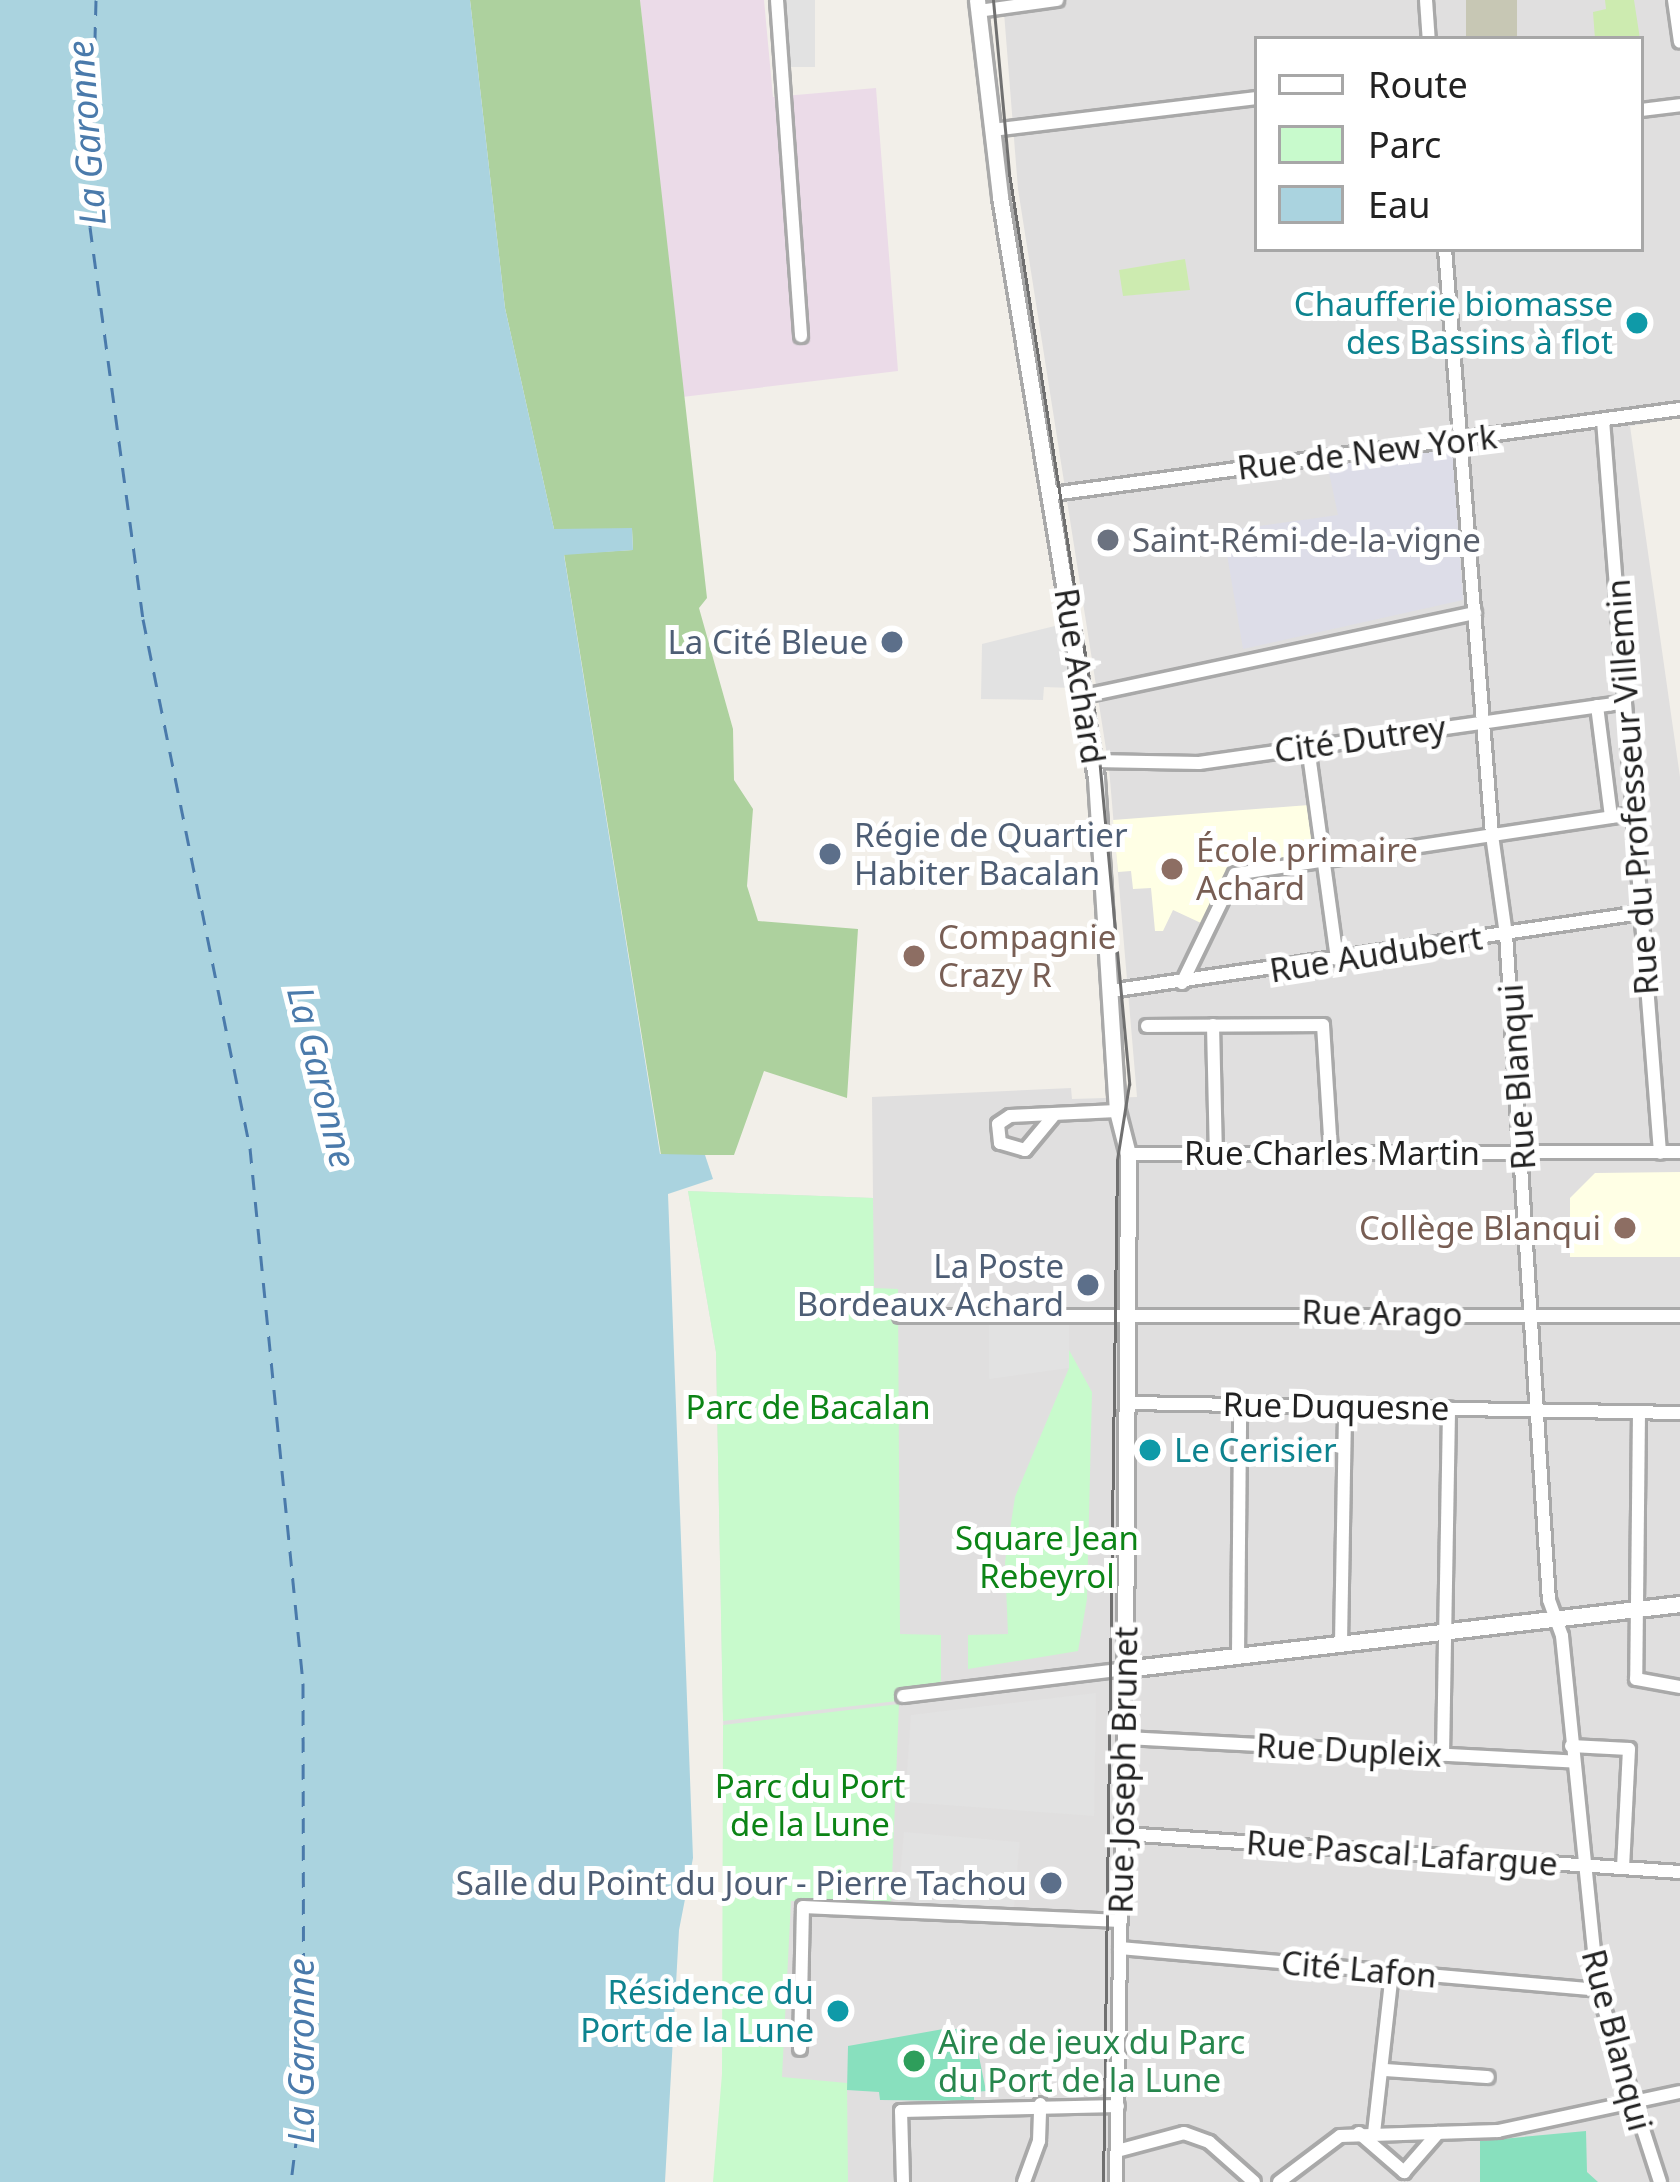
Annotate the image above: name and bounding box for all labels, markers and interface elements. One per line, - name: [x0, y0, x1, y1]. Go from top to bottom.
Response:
- legend: [1254, 36, 1644, 252]
- water label: La Garonne: [58, 39, 114, 227]
- text: Route: [1368, 60, 1468, 109]
- text: Parc: [1368, 120, 1441, 169]
- text: Eau: [1368, 180, 1430, 229]
- place label: Chaufferie biomasse des Bassins à flot: [1294, 284, 1613, 362]
- marker: Chaufferie biomasse des Bassins à flot: [1624, 310, 1650, 336]
- street label: Rue de New York: [1235, 416, 1499, 488]
- place label: Saint-Rémi-de-la-vigne: [1132, 520, 1481, 560]
- marker: Saint-Rémi-de-la-vigne: [1095, 527, 1121, 553]
- street label: Rue du Professeur Villemin: [1598, 578, 1666, 996]
- street label: Rue Achard: [1047, 585, 1113, 767]
- place label: La Cité Bleue: [668, 622, 868, 662]
- marker: La Cité Bleue: [879, 629, 905, 655]
- street label: Cité Dutrey: [1272, 707, 1448, 771]
- place label: Régie de Quartier Habiter Bacalan: [854, 815, 1128, 893]
- place label: École primaire Achard: [1196, 830, 1418, 908]
- marker: Régie de Quartier Habiter Bacalan: [817, 841, 843, 867]
- marker: École primaire Achard: [1159, 856, 1185, 882]
- place label: Compagnie Crazy R: [938, 917, 1116, 995]
- street label: Rue Audubert: [1267, 918, 1485, 990]
- marker: Compagnie Crazy R: [901, 943, 927, 969]
- water label: La Garonne: [279, 982, 365, 1172]
- street label: Rue Blanqui: [1491, 983, 1543, 1171]
- street label: Rue Charles Martin: [1184, 1133, 1480, 1173]
- place label: Collège Blanqui: [1359, 1208, 1601, 1248]
- marker: Collège Blanqui: [1612, 1215, 1638, 1241]
- place label: La Poste Bordeaux Achard: [797, 1246, 1064, 1324]
- marker: La Poste Bordeaux Achard: [1075, 1272, 1101, 1298]
- street label: Rue Arago: [1301, 1292, 1463, 1334]
- street label: Rue Duquesne: [1222, 1384, 1450, 1428]
- park label: Parc de Bacalan: [685, 1387, 931, 1427]
- place label: Le Cerisier: [1174, 1430, 1337, 1470]
- marker: Le Cerisier: [1137, 1437, 1163, 1463]
- park label: Square Jean Rebeyrol: [955, 1518, 1139, 1596]
- street label: Rue Joseph Brunet: [1101, 1626, 1145, 1914]
- street label: Rue Dupleix: [1255, 1725, 1443, 1775]
- park label: Parc du Port de la Lune: [715, 1766, 905, 1844]
- street label: Rue Pascal Lafargue: [1245, 1822, 1559, 1884]
- place label: Salle du Point du Jour - Pierre Tachou: [456, 1863, 1027, 1903]
- marker: Salle du Point du Jour - Pierre Tachou: [1038, 1870, 1064, 1896]
- street label: Cité Lafon: [1280, 1942, 1438, 1996]
- street label: Rue Blanqui: [1574, 1945, 1660, 2135]
- water label: La Garonne: [279, 1958, 323, 2144]
- place label: Résidence du Port de la Lune: [580, 1972, 814, 2050]
- marker: Résidence du Port de la Lune: [825, 1998, 851, 2024]
- place label: Aire de jeux du Parc du Port de la Lune: [938, 2022, 1245, 2100]
- marker: Aire de jeux du Parc du Port de la Lune: [901, 2048, 927, 2074]

